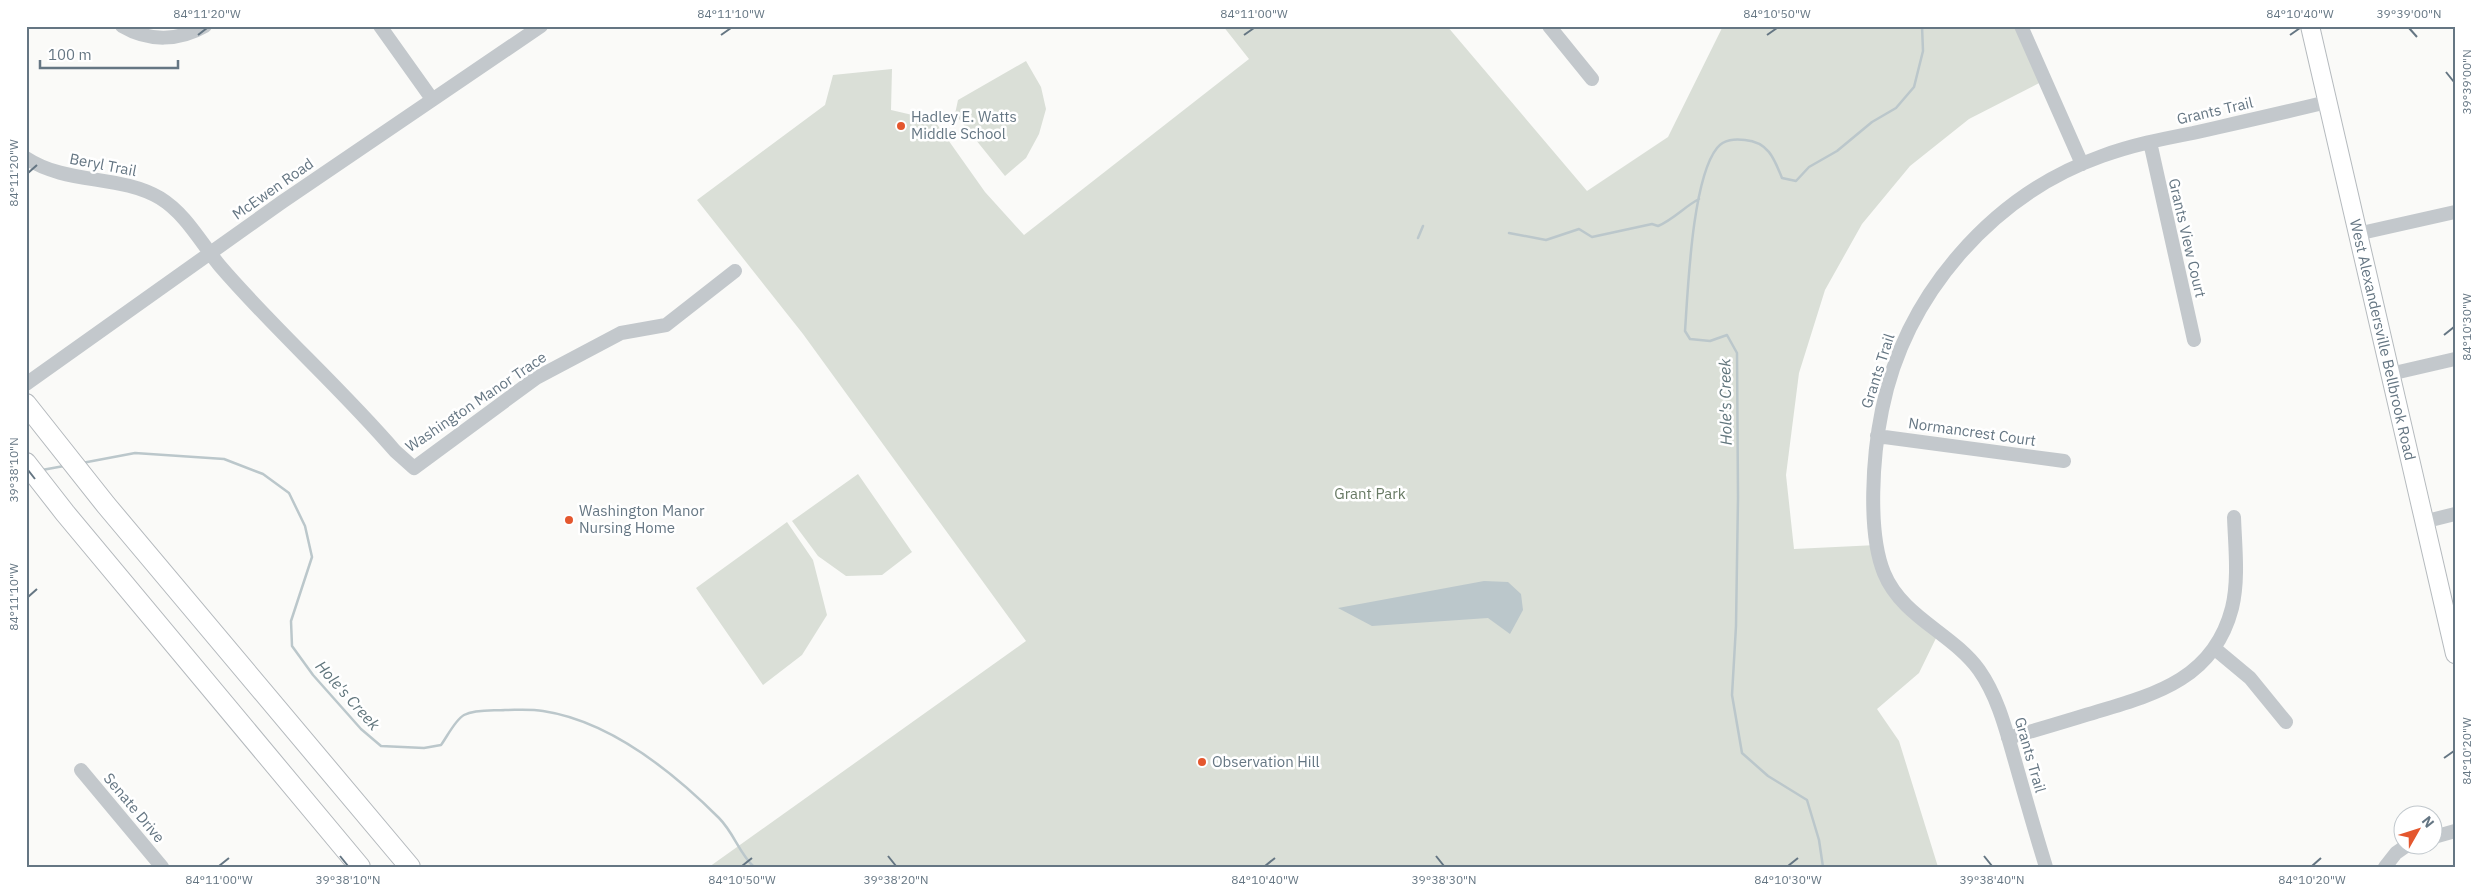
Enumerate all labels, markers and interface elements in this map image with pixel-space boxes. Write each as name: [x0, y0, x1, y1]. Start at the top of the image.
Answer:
text: 84°11'20"W: [173, 6, 241, 21]
text: 84°11'10"W: [697, 6, 765, 21]
text: 84°11'00"W: [1220, 6, 1288, 21]
text: 84°10'50"W: [1743, 6, 1811, 21]
text: 84°10'40"W: [2266, 6, 2334, 21]
text: 39°39'00"N: [2376, 6, 2442, 21]
scale bar: [40, 38, 178, 70]
text: 100 m: [48, 45, 92, 64]
text: 39°39'00"N: [2459, 49, 2474, 115]
street label: Grants Trail: [2175, 93, 2255, 129]
place label: Hadley E. Watts Middle School: [911, 107, 1017, 143]
marker: Hadley E. Watts Middle School: [895, 120, 907, 132]
text: 84°11'20"W: [6, 139, 21, 207]
street label: Beryl Trail: [68, 149, 138, 180]
street label: McEwen Road: [228, 154, 317, 224]
street label: Grants View Court: [2165, 176, 2210, 299]
street label: West Alexandersville Bellbrook Road: [2346, 217, 2420, 462]
text: 84°10'30"W: [2459, 293, 2474, 361]
street label: Grants Trail: [1856, 331, 1899, 411]
street label: Washington Manor Trace: [402, 347, 550, 456]
water label: Hole's Creek: [1714, 358, 1736, 446]
street label: Normancrest Court: [1907, 413, 2037, 450]
text: 39°38'10"N: [6, 437, 21, 503]
park label: Grant Park: [1334, 484, 1406, 503]
place label: Washington Manor Nursing Home: [579, 501, 705, 537]
marker: Washington Manor Nursing Home: [563, 514, 575, 526]
text: 84°11'10"W: [6, 563, 21, 631]
water label: Hole's Creek: [311, 656, 385, 734]
street label: Grants Trail: [2011, 715, 2050, 795]
text: 84°10'20"W: [2459, 717, 2474, 785]
place label: Observation Hill: [1212, 752, 1320, 771]
marker: Observation Hill: [1196, 756, 1208, 768]
street label: Senate Drive: [100, 769, 169, 846]
north arrow: [2394, 806, 2444, 856]
text: N: [2418, 812, 2438, 831]
text: 84°11'00"W: [185, 872, 253, 887]
text: 39°38'10"N: [315, 872, 381, 887]
text: 84°10'50"W: [708, 872, 776, 887]
text: 39°38'20"N: [863, 872, 929, 887]
text: 84°10'40"W: [1231, 872, 1299, 887]
text: 39°38'30"N: [1411, 872, 1477, 887]
text: 84°10'30"W: [1754, 872, 1822, 887]
text: 39°38'40"N: [1959, 872, 2025, 887]
text: 84°10'20"W: [2278, 872, 2346, 887]

